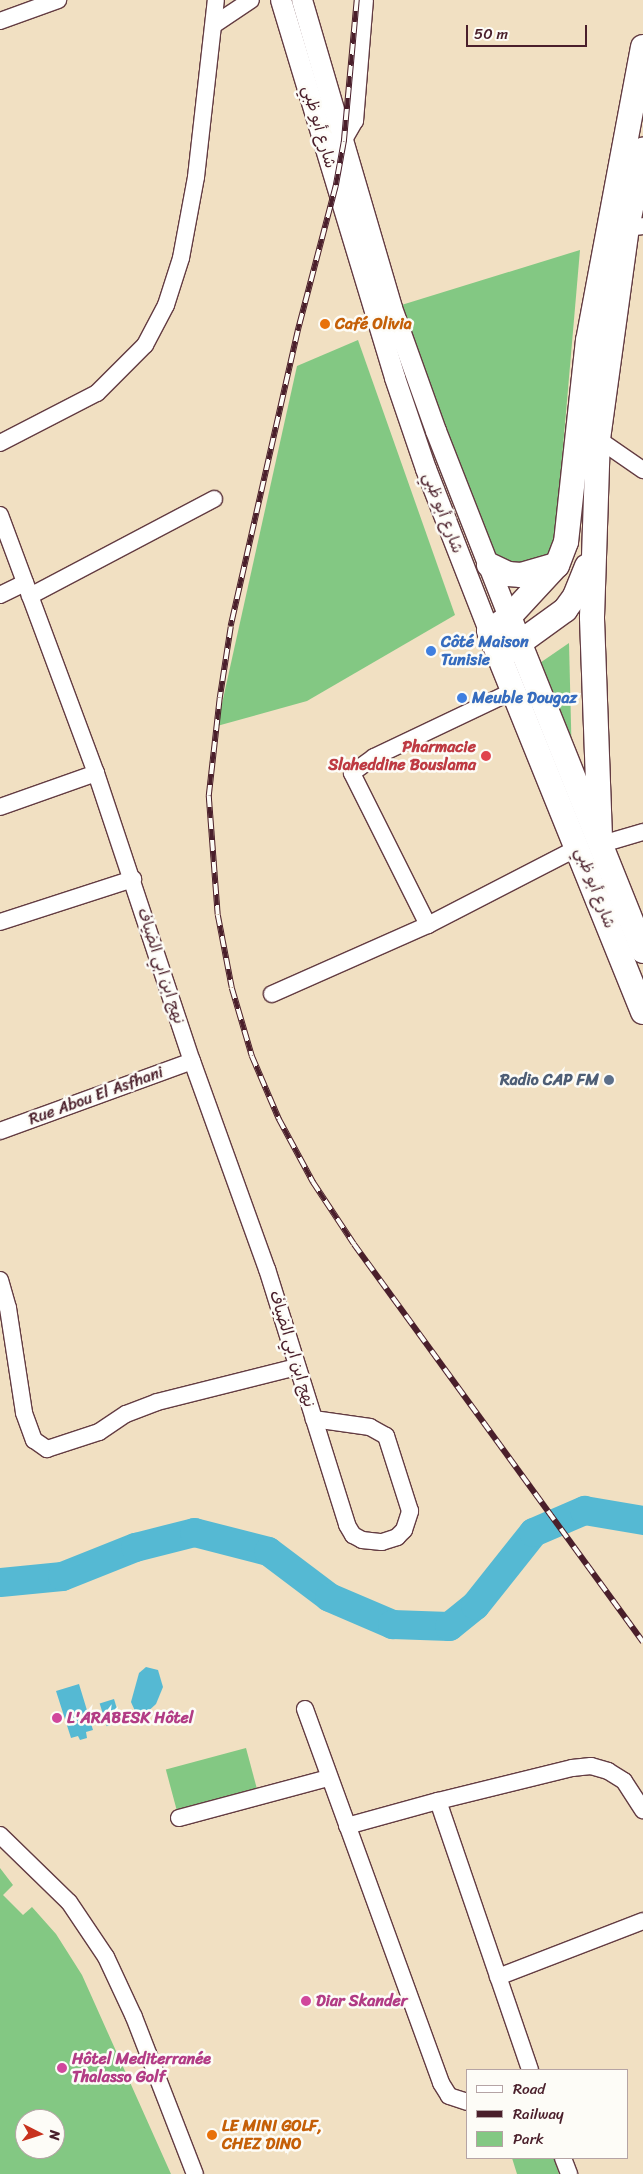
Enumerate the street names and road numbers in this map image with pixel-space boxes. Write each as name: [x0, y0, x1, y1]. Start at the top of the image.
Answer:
street label: شارع أبو ظبي: [298, 84, 340, 170]
street label: شارع أبو ظبي: [419, 470, 467, 556]
street label: شارع أبو ظبي: [571, 845, 619, 931]
street label: نهج ابن ابي الضياف: [133, 905, 189, 1027]
street label: Rue Abou El Asfhani: [26, 1063, 166, 1129]
street label: نهج ابن ابي الضياف: [265, 1288, 319, 1410]

